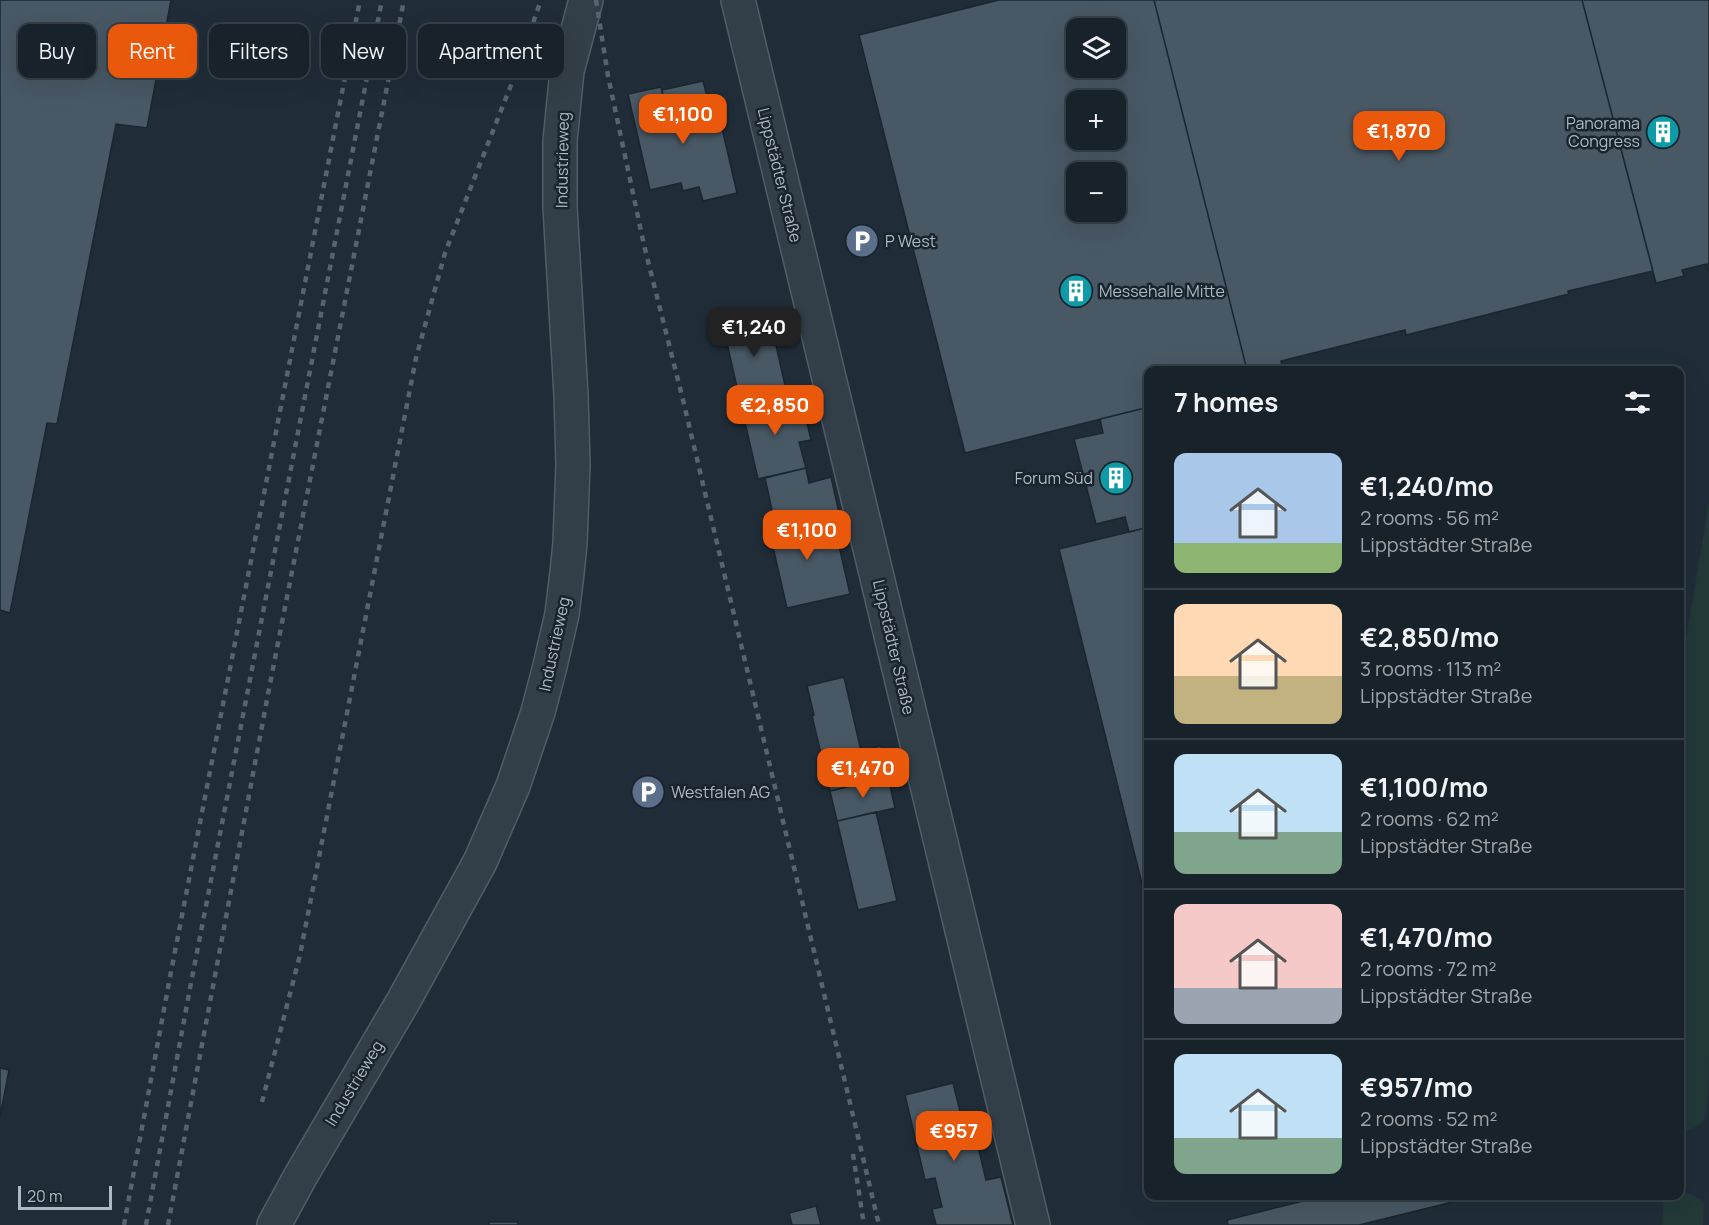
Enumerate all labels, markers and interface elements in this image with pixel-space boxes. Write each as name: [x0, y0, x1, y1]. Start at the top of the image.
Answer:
map controls: [1066, 18, 1126, 222]
button: layers: [1066, 18, 1126, 78]
chip: Buy: [18, 24, 96, 78]
chip: Rent: [108, 24, 197, 78]
chip: Filters: [209, 24, 309, 78]
chip: New: [321, 24, 406, 78]
chip: Apartment: [418, 24, 564, 78]
button: +: [1066, 90, 1126, 150]
pin: €1,100: [634, 94, 732, 145]
text: €1,100: [653, 100, 713, 127]
street label: Lippstädter Straße: [753, 105, 807, 245]
pin: €1,870: [1350, 111, 1448, 162]
street label: Industrieweg: [550, 112, 574, 208]
place label: Panorama Congress: [1566, 112, 1640, 152]
building icon: Panorama Congress: [1645, 114, 1681, 150]
text: €1,870: [1367, 117, 1431, 144]
button: −: [1066, 162, 1126, 222]
parking icon: P West: [844, 223, 880, 259]
place label: P West: [885, 230, 936, 252]
building icon: Messehalle Mitte: [1058, 273, 1094, 309]
place label: Messehalle Mitte: [1099, 280, 1225, 302]
pin: €1,240: [705, 307, 803, 358]
text: €1,240: [722, 313, 786, 340]
text: 7 homes: [1174, 384, 1278, 420]
pin: €2,850: [726, 385, 824, 436]
icon: filters: [1621, 386, 1654, 419]
text: €2,850: [741, 391, 809, 418]
building icon: Forum Süd: [1098, 460, 1134, 496]
place label: Forum Süd: [1015, 467, 1093, 489]
text: €1,240/mo: [1360, 468, 1494, 504]
icon: home: [1222, 477, 1294, 549]
text: 2 rooms · 56 m²: [1360, 504, 1499, 531]
pin: €1,100: [758, 510, 856, 561]
text: €1,100: [777, 516, 837, 543]
text: Lippstädter Straße: [1360, 531, 1532, 558]
street label: Lippstädter Straße: [868, 577, 920, 717]
street label: Industrieweg: [533, 595, 575, 693]
text: €2,850/mo: [1360, 619, 1499, 655]
icon: home: [1222, 628, 1294, 700]
text: 3 rooms · 113 m²: [1360, 655, 1501, 682]
text: Lippstädter Straße: [1360, 682, 1532, 709]
pin: €1,470: [814, 748, 912, 799]
text: €1,470: [831, 754, 895, 781]
text: €1,100/mo: [1360, 769, 1488, 805]
parking icon: Westfalen AG: [630, 774, 666, 810]
icon: home: [1222, 778, 1294, 850]
place label: Westfalen AG: [671, 781, 770, 803]
text: 2 rooms · 62 m²: [1360, 805, 1499, 832]
text: Lippstädter Straße: [1360, 832, 1532, 859]
text: €1,470/mo: [1360, 919, 1493, 955]
icon: home: [1222, 928, 1294, 1000]
text: 2 rooms · 72 m²: [1360, 955, 1496, 982]
text: Lippstädter Straße: [1360, 982, 1532, 1009]
street label: Industrieweg: [320, 1036, 388, 1130]
text: €957/mo: [1360, 1069, 1473, 1105]
icon: home: [1222, 1078, 1294, 1150]
text: 2 rooms · 52 m²: [1360, 1105, 1497, 1132]
pin: €957: [918, 1111, 990, 1162]
text: €957: [930, 1117, 978, 1144]
text: Lippstädter Straße: [1360, 1132, 1532, 1159]
scale bar: [18, 1183, 112, 1210]
text: 20 m: [27, 1185, 63, 1207]

